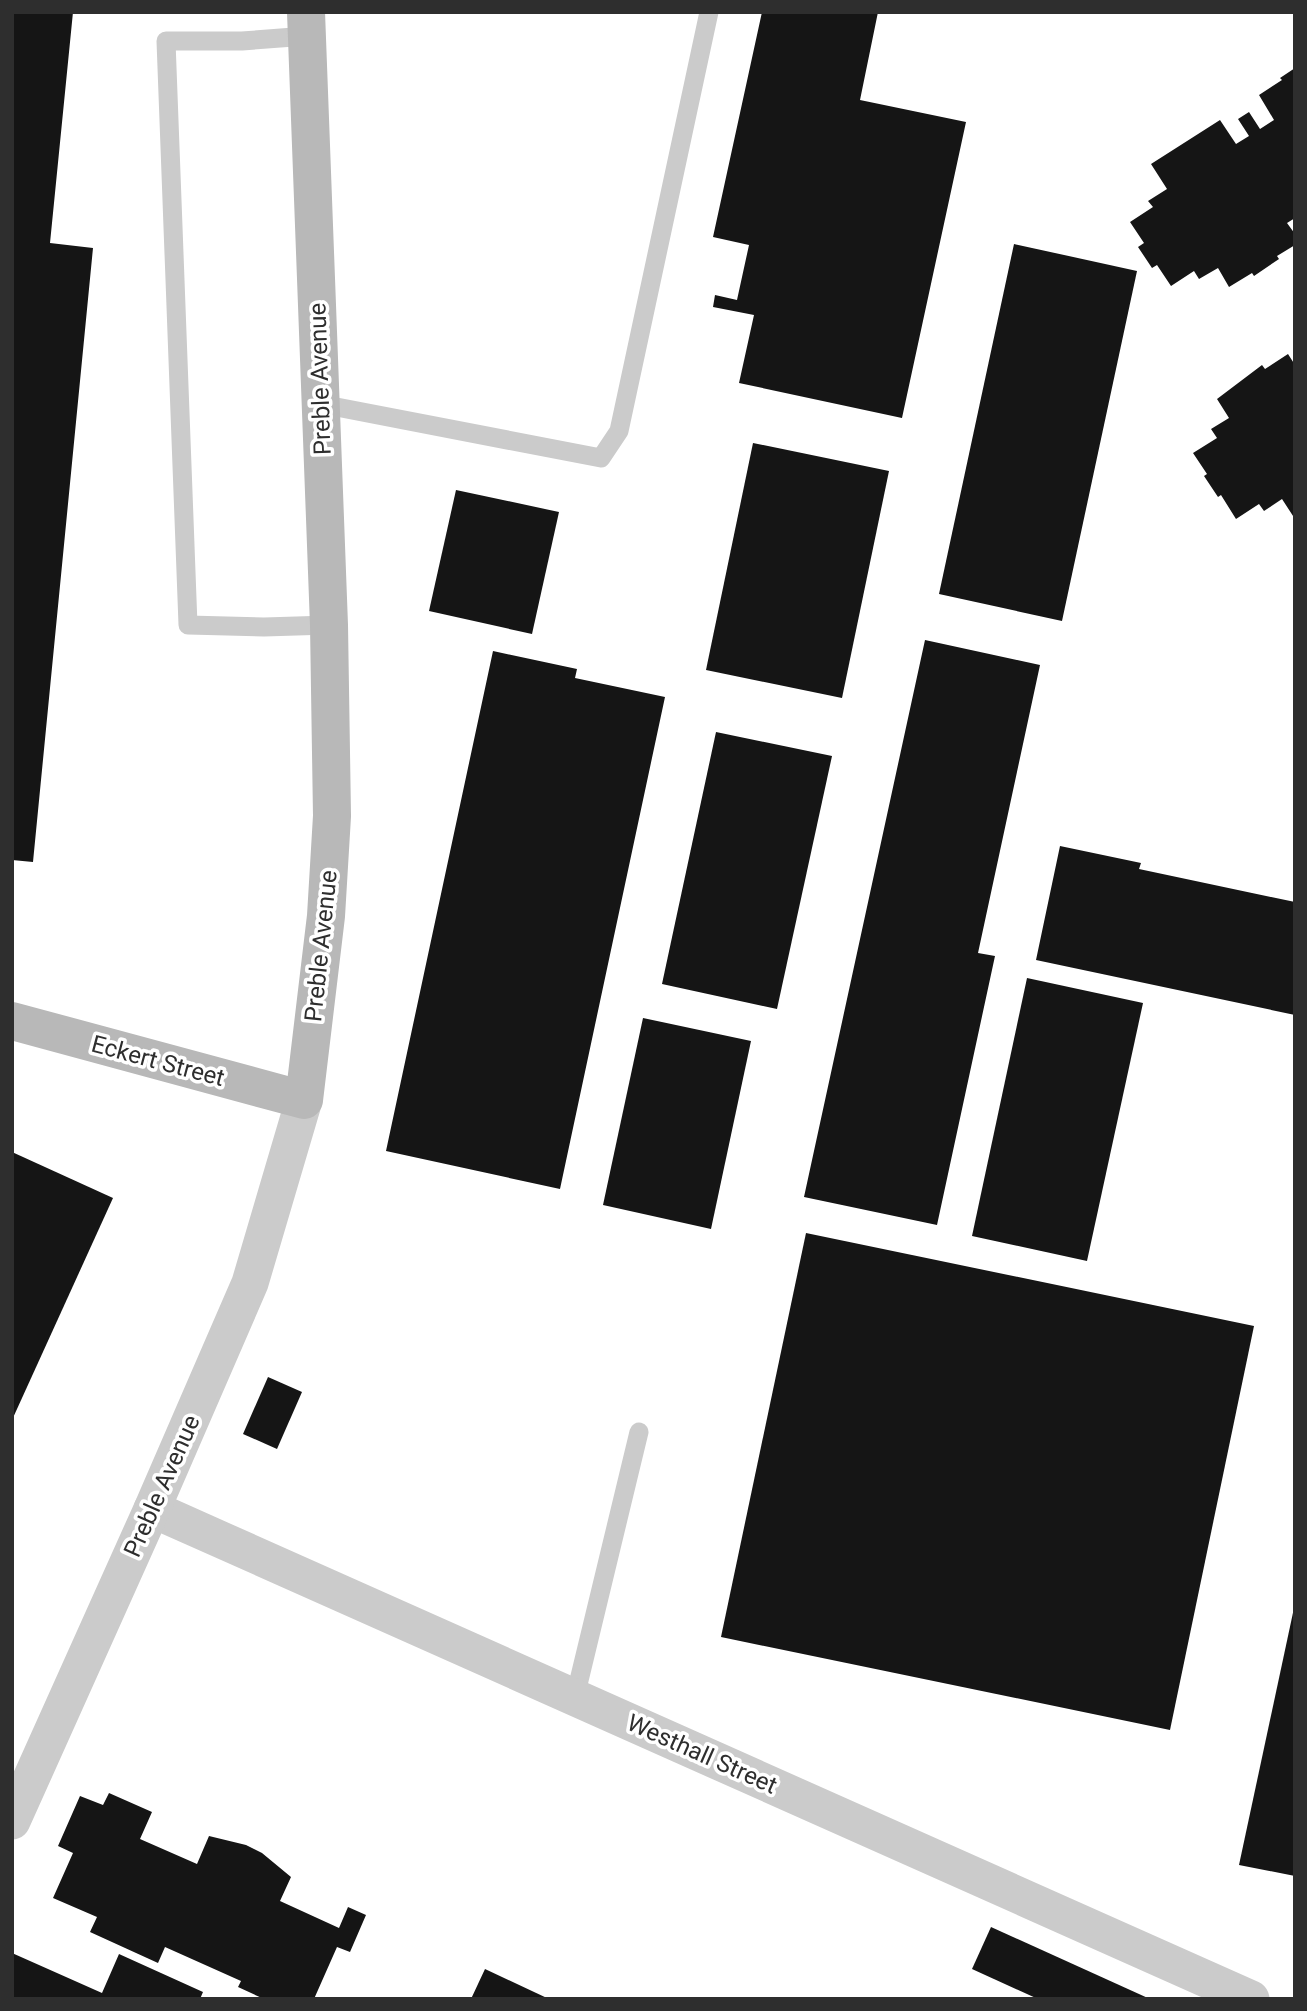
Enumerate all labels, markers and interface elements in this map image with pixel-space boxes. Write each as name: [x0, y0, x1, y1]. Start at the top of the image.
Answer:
street label: Preble Avenue: [303, 302, 337, 456]
street label: Preble Avenue: [299, 869, 343, 1023]
street label: Eckert Street: [88, 1030, 228, 1092]
street label: Preble Avenue: [118, 1411, 206, 1561]
street label: Westhall Street: [623, 1708, 781, 1800]

